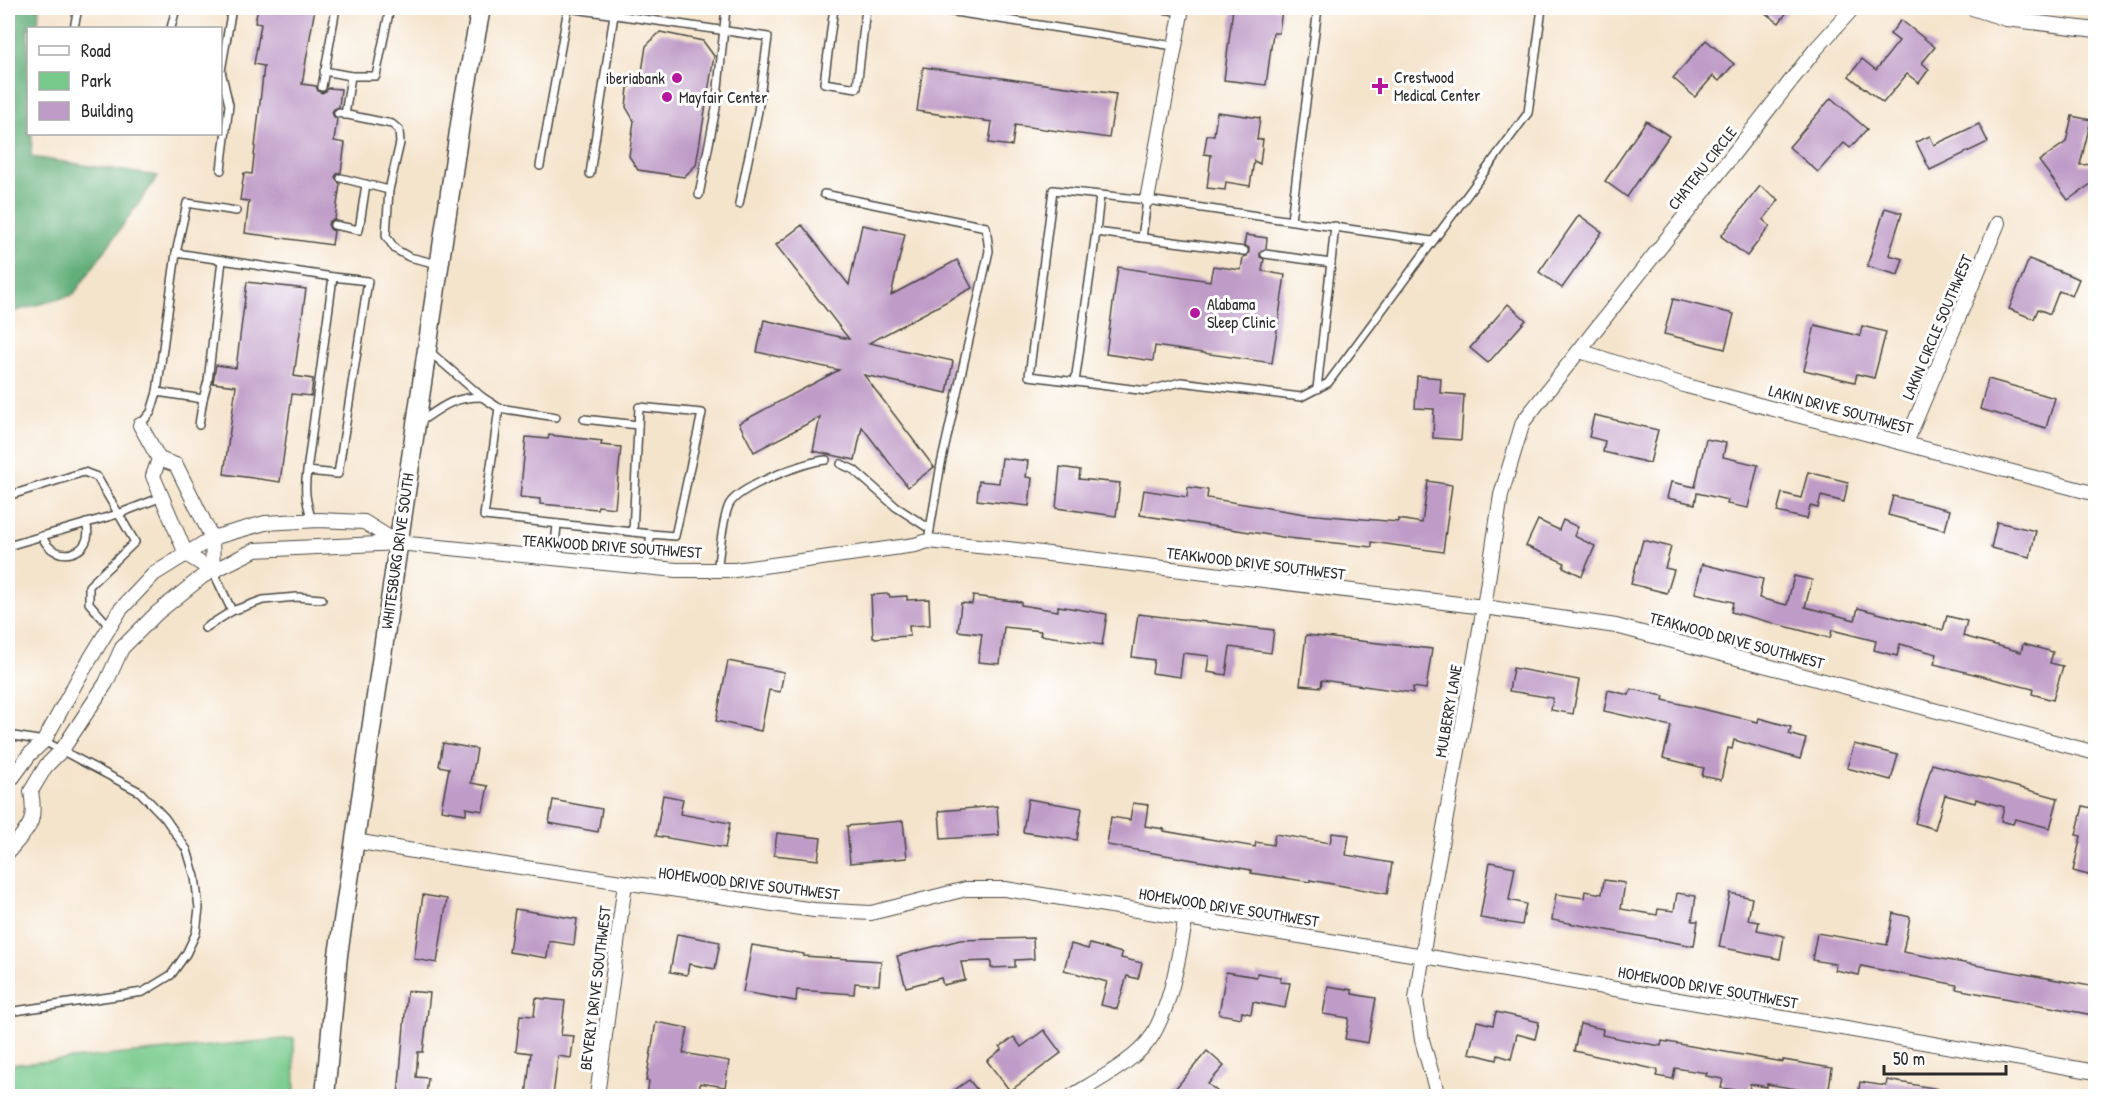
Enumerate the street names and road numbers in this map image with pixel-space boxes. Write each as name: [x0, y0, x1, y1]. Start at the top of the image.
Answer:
street label: CHATEAU CIRCLE: [1662, 122, 1742, 214]
street label: LAKIN CIRCLE SOUTHWEST: [1897, 251, 1978, 403]
street label: LAKIN DRIVE SOUTHWEST: [1767, 379, 1916, 439]
street label: WHITESBURG DRIVE SOUTH: [375, 472, 419, 630]
street label: TEAKWOOD DRIVE SOUTHWEST: [522, 529, 703, 563]
street label: TEAKWOOD DRIVE SOUTHWEST: [1165, 541, 1347, 585]
street label: TEAKWOOD DRIVE SOUTHWEST: [1647, 606, 1827, 674]
street label: MULBERRY LANE: [1429, 663, 1467, 759]
street label: HOMEWOOD DRIVE SOUTHWEST: [657, 861, 841, 905]
street label: HOMEWOOD DRIVE SOUTHWEST: [1137, 882, 1321, 932]
street label: BEVERLY DRIVE SOUTHWEST: [574, 904, 616, 1071]
street label: HOMEWOOD DRIVE SOUTHWEST: [1616, 960, 1800, 1014]

